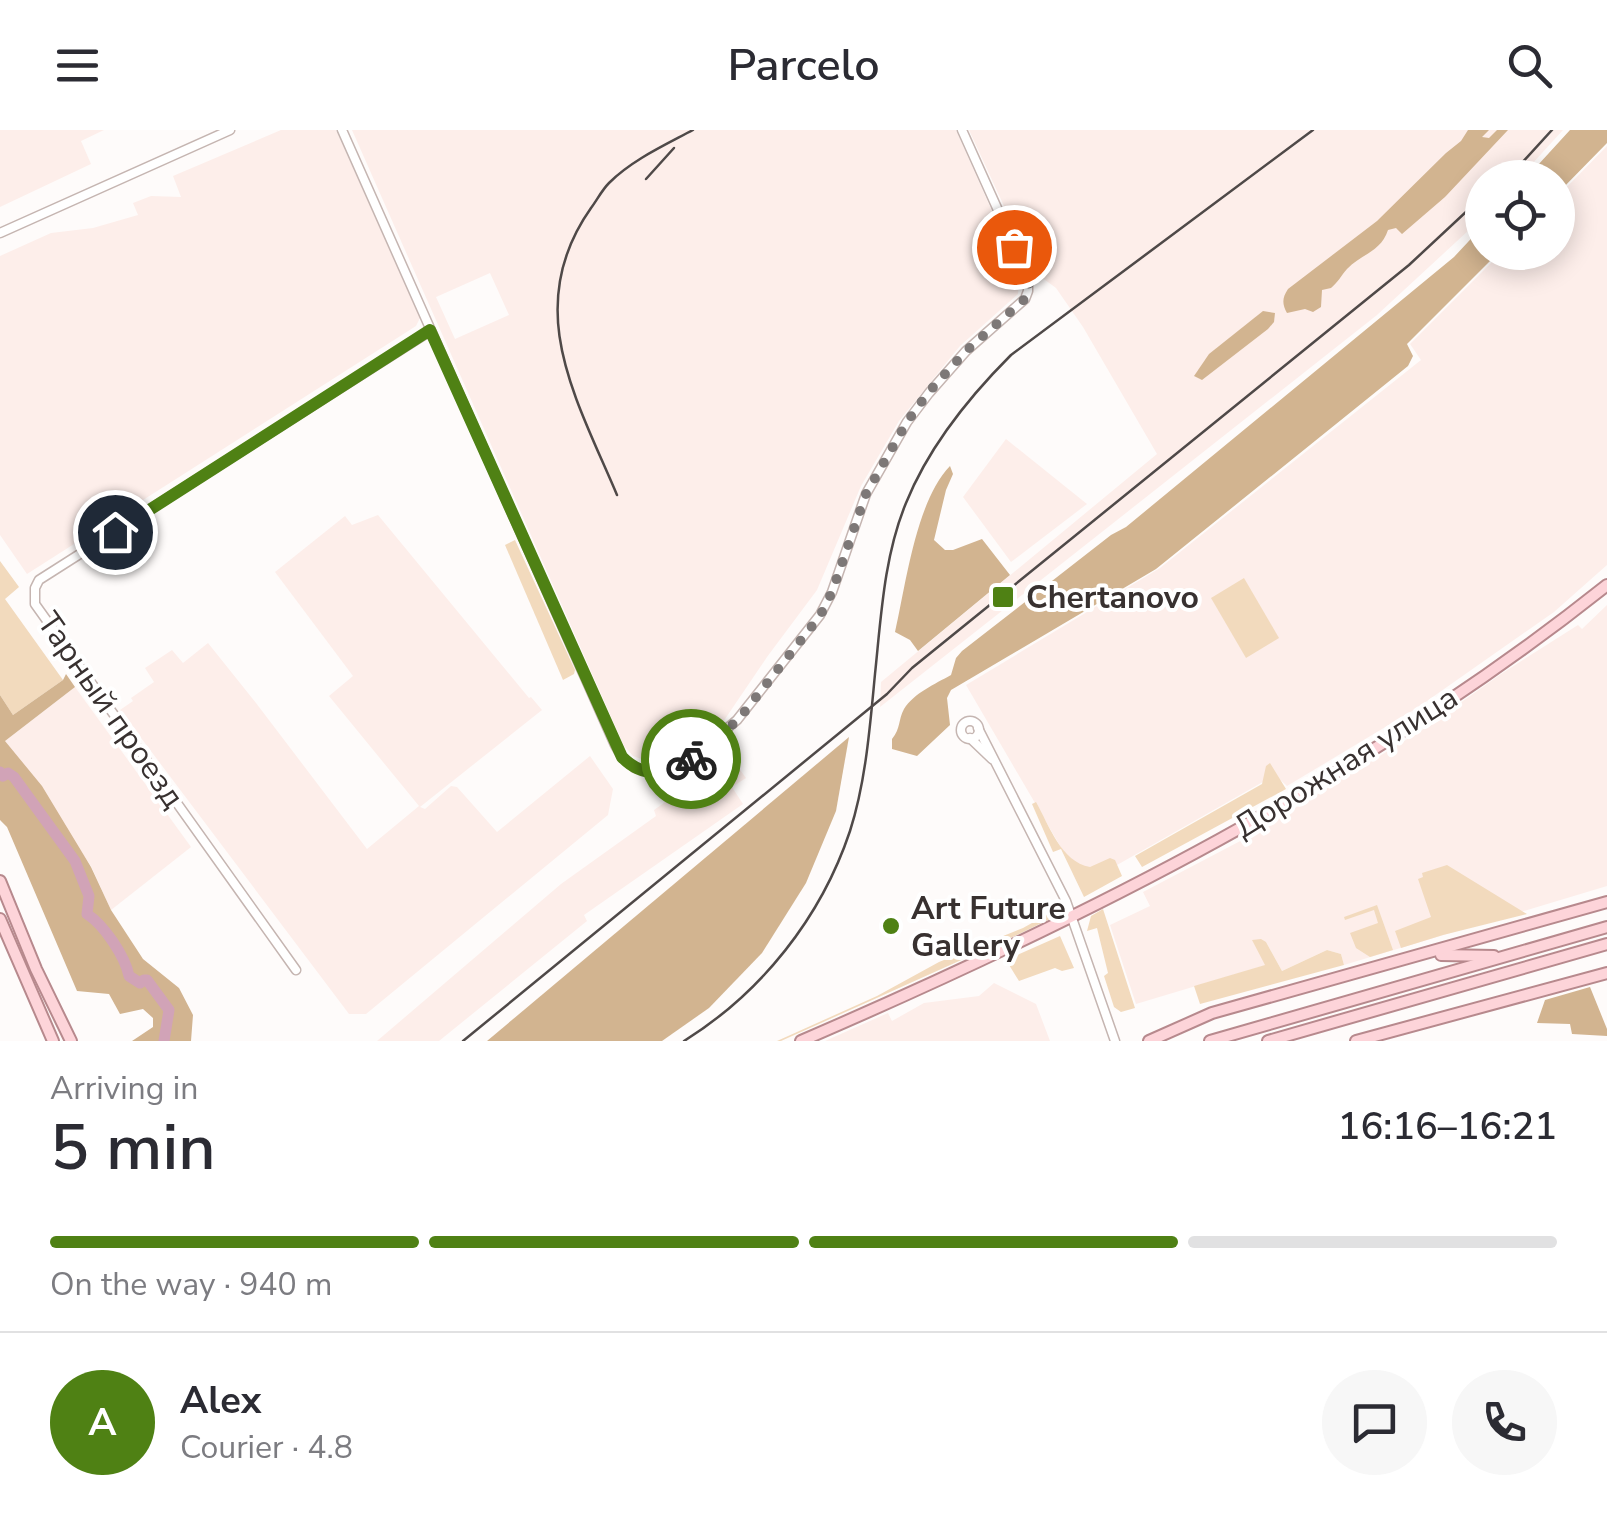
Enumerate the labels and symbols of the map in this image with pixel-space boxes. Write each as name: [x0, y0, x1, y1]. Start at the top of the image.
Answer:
pin: [972, 205, 1057, 290]
pin: [73, 490, 158, 575]
place label: Chertanovo: [1026, 576, 1199, 619]
marker: Chertanovo: [990, 584, 1016, 610]
street label: Тарный проезд: [27, 603, 195, 817]
street label: Дорожная улица: [1226, 676, 1466, 848]
courier: [641, 709, 741, 809]
place label: Art Future Gallery: [911, 887, 1066, 967]
marker: Art Future Gallery: [880, 915, 902, 937]

